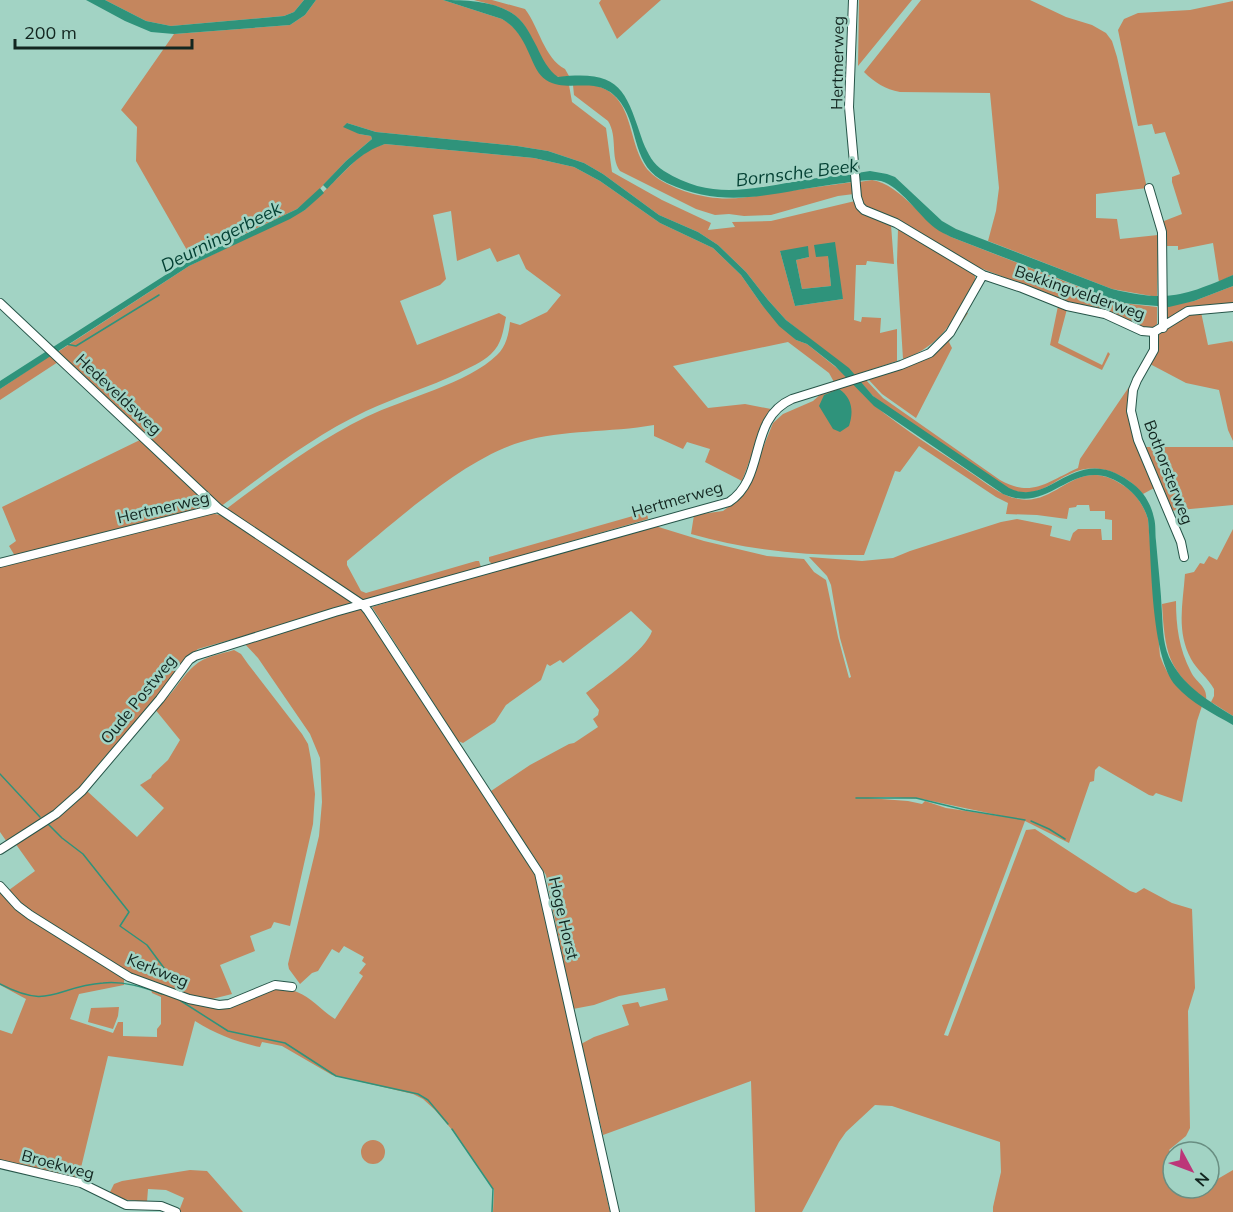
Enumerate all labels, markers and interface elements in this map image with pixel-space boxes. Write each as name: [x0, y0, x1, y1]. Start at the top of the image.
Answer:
scale bar: [15, 12, 192, 50]
street label: Hertmerweg: [826, 16, 848, 110]
text: 200 m: [24, 21, 77, 44]
water label: Bornsche Beek: [734, 153, 860, 191]
water label: Deurningerbeek: [157, 196, 286, 277]
street label: Bekkingvelderweg: [1012, 260, 1148, 324]
street label: Hedeveldsweg: [72, 349, 166, 439]
street label: Bothorsterweg: [1140, 417, 1198, 527]
street label: Hertmerweg: [629, 476, 725, 522]
street label: Hertmerweg: [115, 487, 211, 527]
street label: Oude Postweg: [96, 650, 180, 748]
street label: Hoge Horst: [545, 875, 583, 962]
street label: Kerkweg: [124, 949, 192, 991]
north arrow: [1161, 1140, 1221, 1200]
street label: Broekweg: [19, 1145, 97, 1183]
text: N: [1191, 1169, 1214, 1191]

